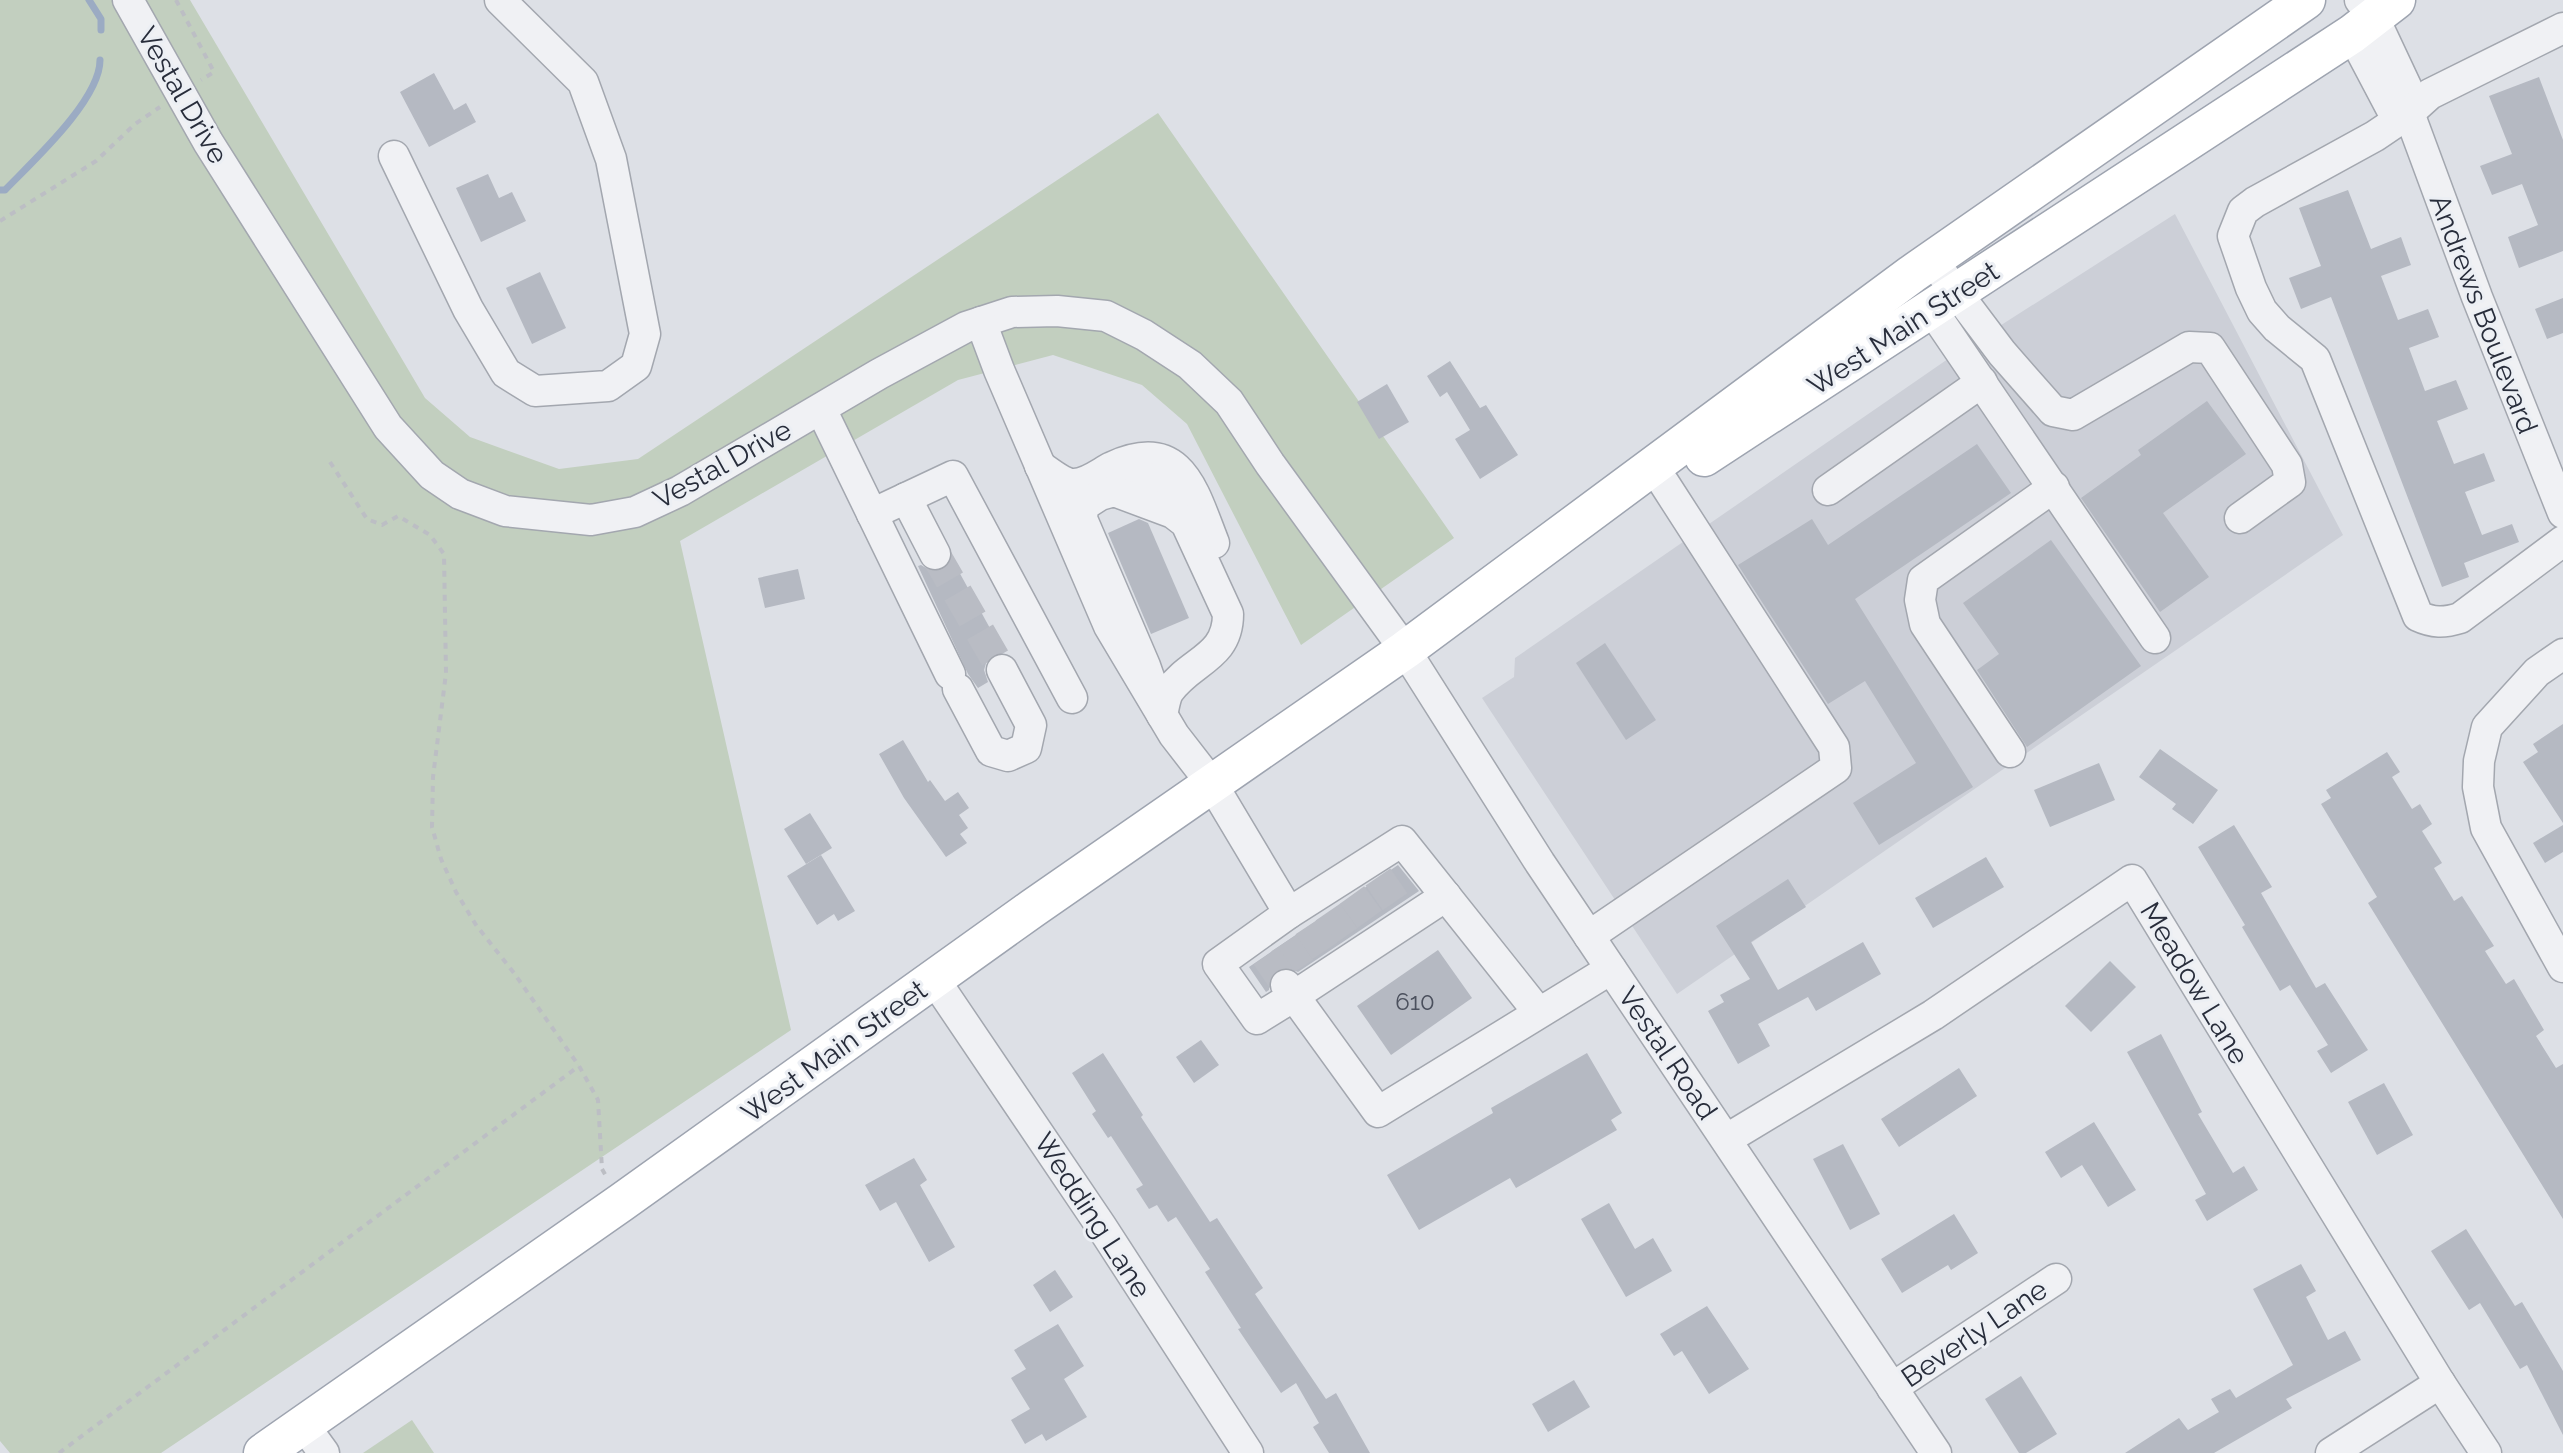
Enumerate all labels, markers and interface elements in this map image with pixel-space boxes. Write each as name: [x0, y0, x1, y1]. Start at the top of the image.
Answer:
street label: Vestal Drive: [130, 21, 235, 170]
street label: Andrews Boulevard: [2423, 190, 2544, 438]
street label: West Main Street: [1802, 254, 2005, 402]
street label: Vestal Drive: [648, 413, 797, 516]
street label: Meadow Lane: [2133, 896, 2256, 1070]
street label: West Main Street: [735, 973, 934, 1130]
street label: Vestal Road: [1611, 981, 1724, 1126]
house number: 610: [1395, 987, 1435, 1016]
street label: Wedding Lane: [1027, 1127, 1158, 1304]
street label: Beverly Lane: [1895, 1273, 2053, 1394]

